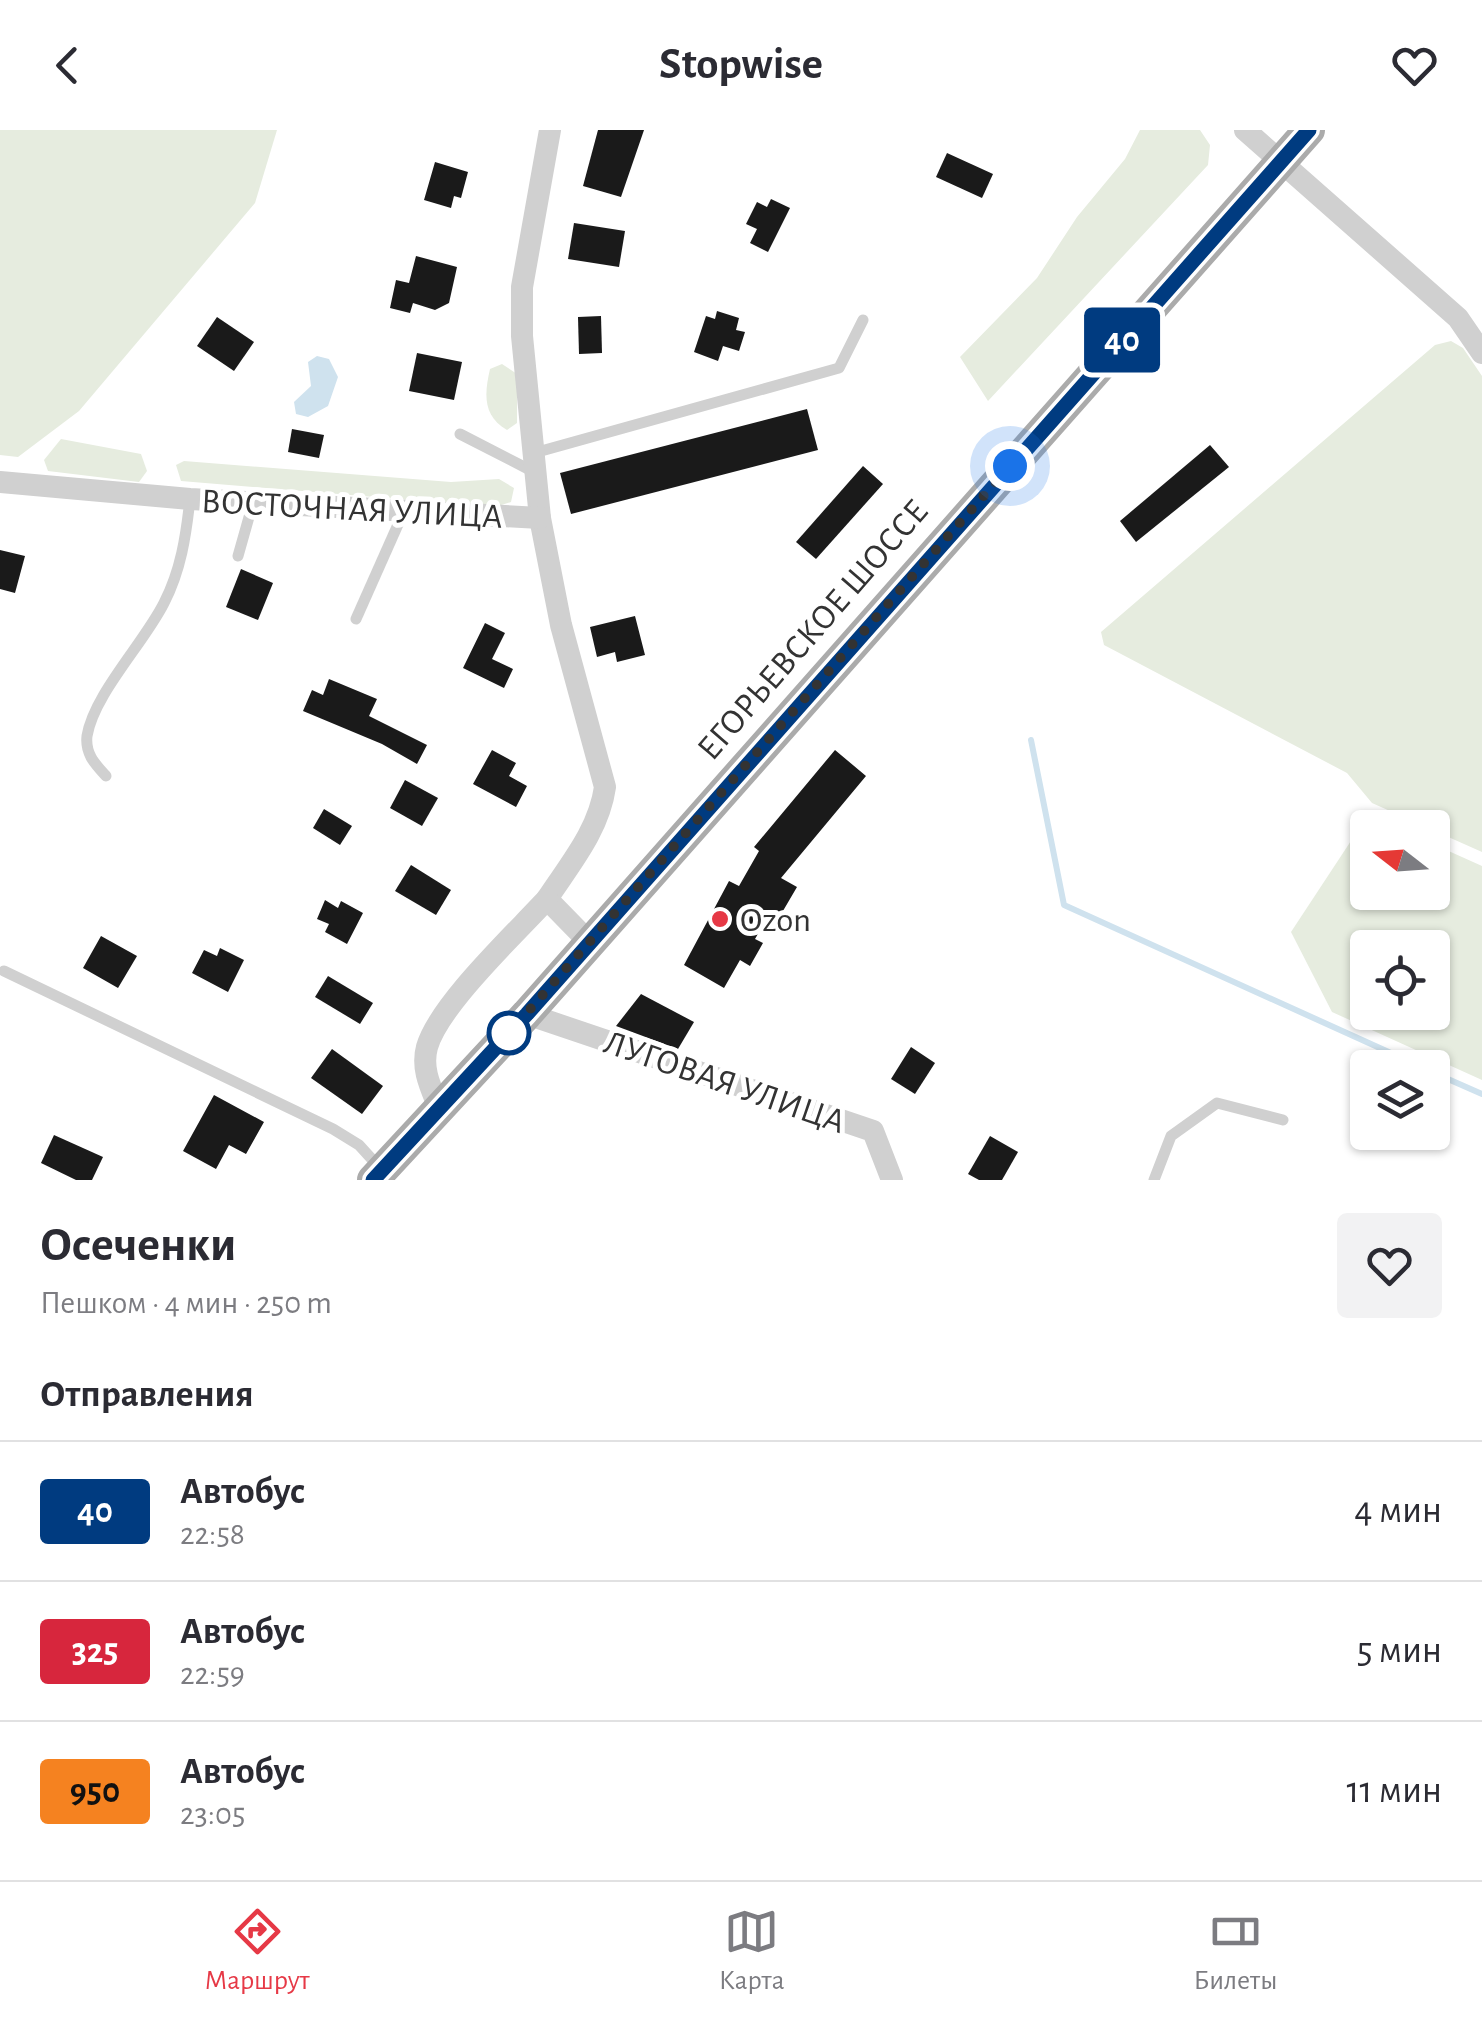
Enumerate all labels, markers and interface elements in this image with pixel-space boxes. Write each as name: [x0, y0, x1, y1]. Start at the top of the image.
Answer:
icon: back: [40, 38, 95, 93]
icon: heart: [1387, 38, 1442, 93]
text: Stopwise: [659, 42, 823, 87]
line badge: 40: [1077, 308, 1167, 372]
text: 40: [1104, 323, 1140, 358]
your location: [985, 441, 1035, 491]
street label: ВОСТОЧНАЯ УЛИЦА: [200, 484, 504, 535]
street label: ЕГОРЬЕВСКОЕ ШОССЕ: [691, 493, 935, 767]
north arrow: [1350, 810, 1450, 910]
map controls: [1350, 810, 1450, 1150]
place label: Ozon: [740, 903, 811, 938]
marker: Ozon: [709, 908, 731, 930]
button: locate: [1350, 930, 1450, 1030]
unlabelled marker: [488, 1012, 530, 1054]
street label: ЛУГОВАЯ УЛИЦА: [599, 1025, 850, 1140]
button: layers: [1350, 1050, 1450, 1150]
button: heart: [1337, 1213, 1442, 1318]
text: Осеченки: [40, 1222, 236, 1270]
text: Пешком · 4 мин · 250 m: [40, 1287, 332, 1319]
text: Отправления: [40, 1376, 254, 1414]
text: Автобус: [180, 1473, 305, 1511]
text: 4 мин: [1354, 1492, 1442, 1530]
text: 40: [77, 1494, 113, 1529]
text: 22:58: [180, 1518, 245, 1550]
text: Автобус: [180, 1613, 305, 1651]
text: 5 мин: [1357, 1632, 1442, 1670]
text: 325: [72, 1634, 118, 1669]
text: 22:59: [180, 1658, 245, 1690]
text: Автобус: [180, 1753, 305, 1791]
text: 11 мин: [1346, 1772, 1442, 1810]
text: 950: [70, 1774, 120, 1809]
text: 23:05: [180, 1798, 245, 1830]
tab: Маршрут: [205, 1904, 310, 1998]
tab: Карта: [719, 1904, 784, 1998]
tab: Билеты: [1194, 1904, 1277, 1998]

